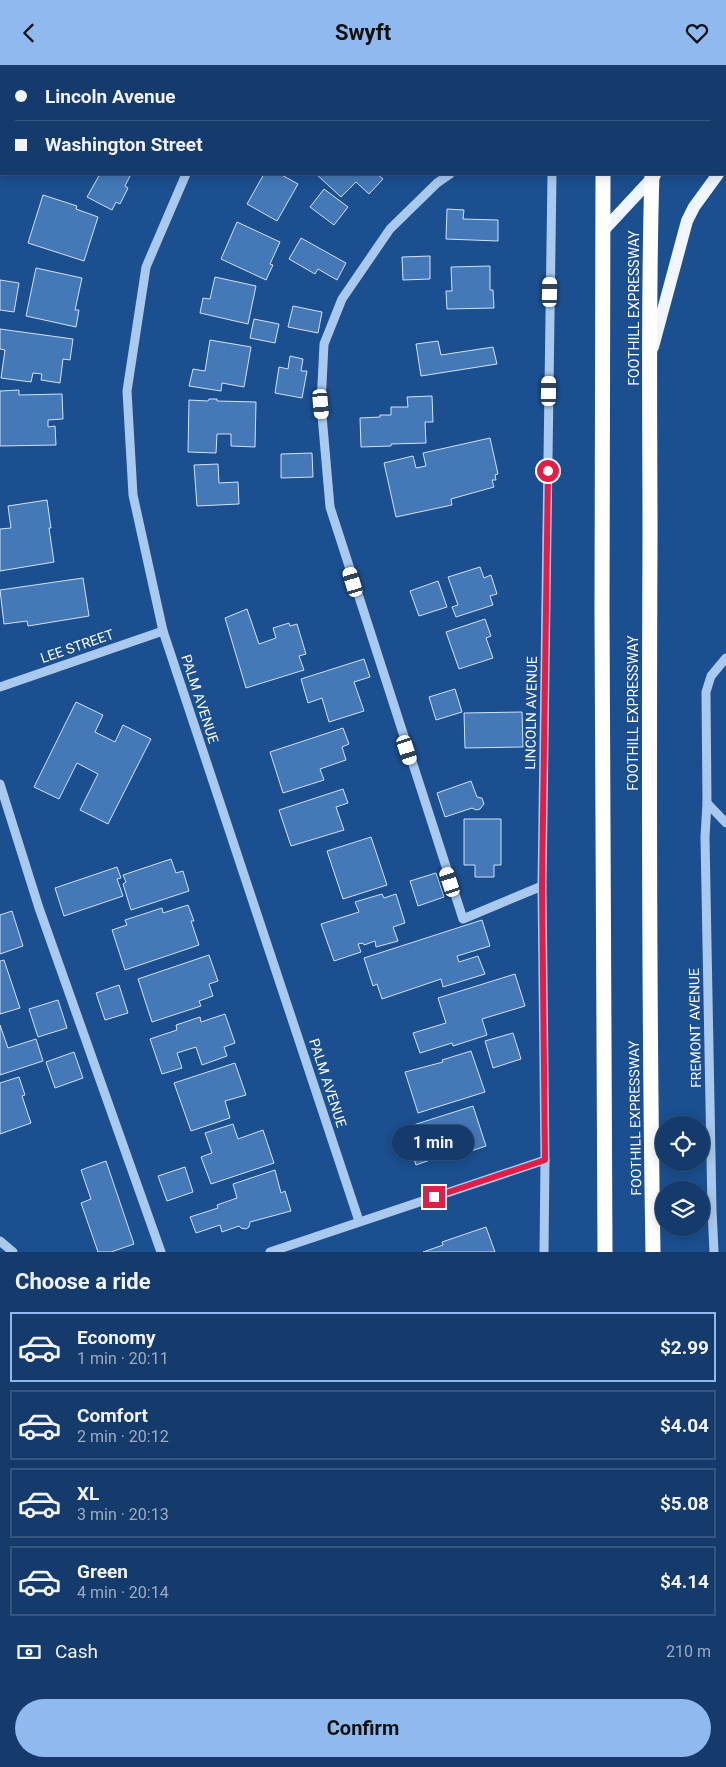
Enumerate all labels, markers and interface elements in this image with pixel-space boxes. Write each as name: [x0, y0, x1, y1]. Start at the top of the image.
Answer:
icon: back: [15, 19, 43, 47]
icon: heart: [683, 19, 711, 47]
text: Swyft: [335, 20, 391, 45]
text: Lincoln Avenue: [45, 85, 176, 108]
text: Washington Street: [45, 133, 203, 156]
street label: FOOTHILL EXPRESSWAY: [626, 230, 642, 386]
car: [542, 277, 557, 307]
car: [541, 376, 556, 406]
car: [312, 388, 329, 420]
route start: [537, 460, 559, 482]
car: [341, 565, 364, 599]
street label: LEE STREET: [38, 626, 116, 666]
street label: FOOTHILL EXPRESSWAY: [625, 635, 641, 791]
street label: PALM AVENUE: [178, 652, 222, 746]
street label: LINCOLN AVENUE: [522, 656, 540, 770]
car: [395, 733, 418, 767]
car: [438, 865, 461, 899]
street label: FREMONT AVENUE: [686, 968, 704, 1088]
street label: PALM AVENUE: [306, 1036, 350, 1130]
street label: FOOTHILL EXPRESSWAY: [626, 1040, 644, 1196]
map controls: [655, 1116, 710, 1236]
button: locate: [655, 1116, 710, 1171]
callout: 1 min: [393, 1125, 475, 1159]
text: 1 min: [413, 1133, 453, 1152]
button: layers: [655, 1181, 710, 1236]
route end: [423, 1186, 445, 1208]
text: Choose a ride: [15, 1269, 151, 1294]
icon: car: [17, 1325, 62, 1370]
text: Economy: [77, 1326, 156, 1349]
text: $2.99: [660, 1336, 709, 1359]
text: 1 min · 20:11: [77, 1349, 169, 1368]
icon: car: [17, 1403, 62, 1448]
text: Comfort: [77, 1404, 148, 1427]
text: $4.04: [660, 1414, 709, 1437]
text: 2 min · 20:12: [77, 1427, 169, 1446]
icon: car: [17, 1481, 62, 1526]
text: XL: [77, 1482, 99, 1505]
text: $5.08: [660, 1492, 709, 1515]
text: 3 min · 20:13: [77, 1505, 169, 1524]
icon: car: [17, 1559, 62, 1604]
text: Green: [77, 1560, 128, 1583]
text: $4.14: [660, 1570, 709, 1593]
text: 4 min · 20:14: [77, 1583, 169, 1602]
icon: cash: [15, 1638, 43, 1666]
text: Cash: [55, 1640, 98, 1663]
text: 210 m: [666, 1642, 711, 1661]
button: Confirm: [15, 1699, 711, 1757]

